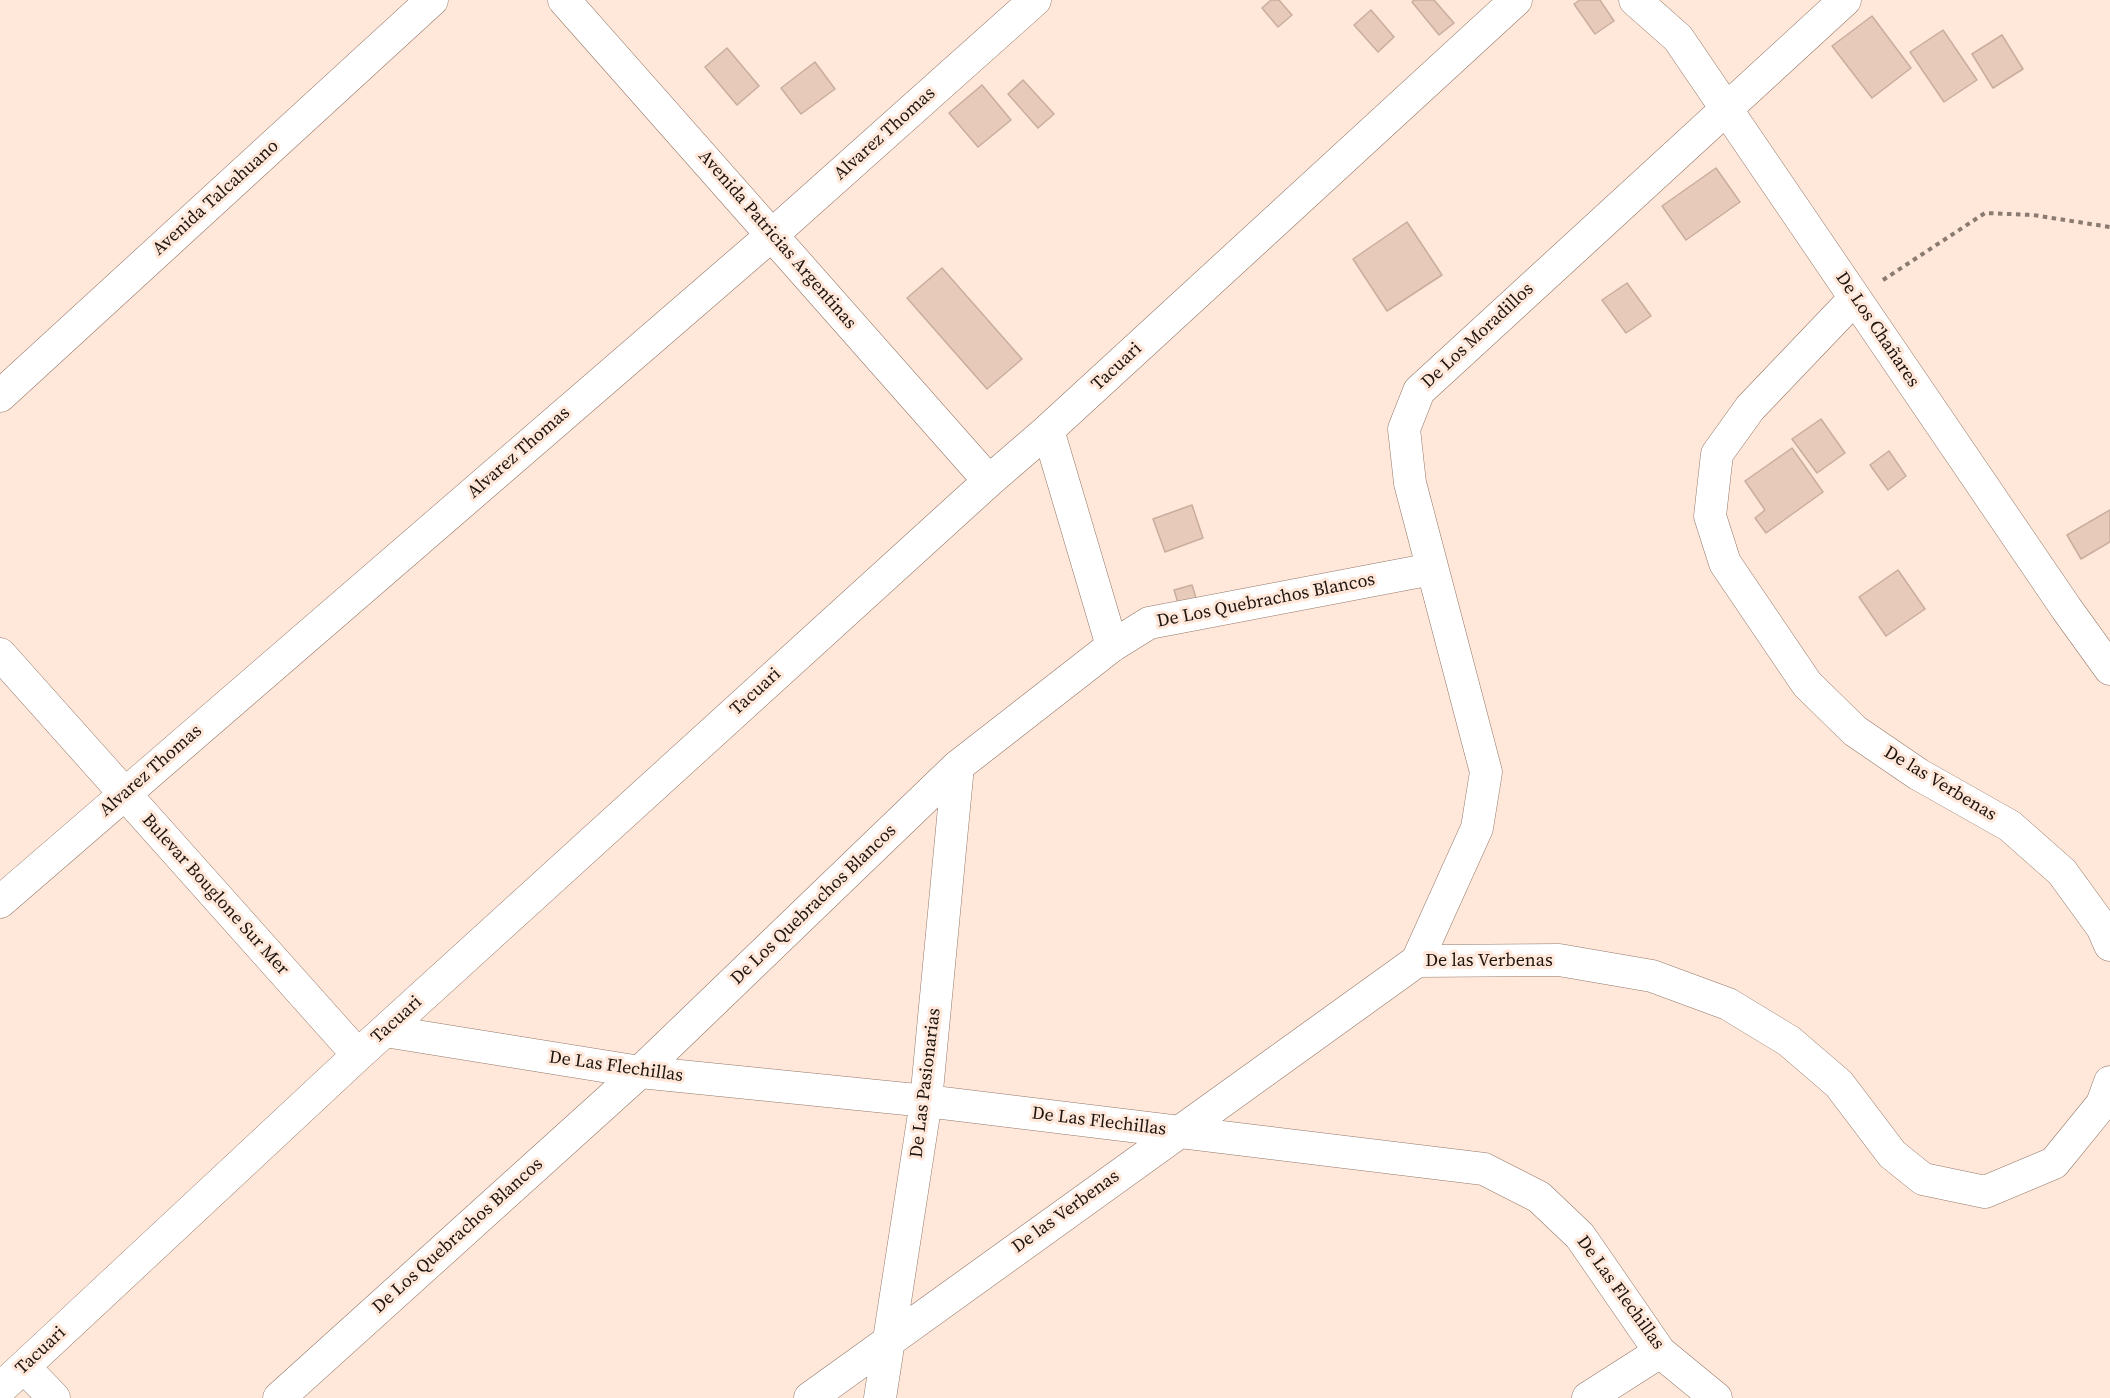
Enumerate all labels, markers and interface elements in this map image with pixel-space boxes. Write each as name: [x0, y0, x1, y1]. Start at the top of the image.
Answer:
street label: Alvarez Thomas: [830, 83, 940, 185]
street label: Avenida Talcahuano: [149, 136, 283, 260]
street label: Avenida Patricias Argentinas: [693, 146, 861, 334]
street label: De Los Chañares: [1830, 268, 1924, 392]
street label: De Los Moradillos: [1418, 279, 1538, 393]
street label: Tacuari: [1087, 338, 1147, 396]
street label: Alvarez Thomas: [463, 403, 575, 503]
street label: De Los Quebrachos Blancos: [1155, 569, 1377, 633]
street label: Tacuari: [726, 664, 786, 720]
street label: Alvarez Thomas: [95, 721, 207, 821]
street label: De las Verbenas: [1880, 742, 2000, 826]
street label: Bulevar Bouglone Sur Mer: [137, 810, 293, 980]
street label: De Los Quebrachos Blancos: [727, 820, 901, 990]
street label: De las Verbenas: [1425, 950, 1553, 972]
street label: Tacuari: [367, 992, 427, 1048]
street label: De Las Pasionarias: [906, 1007, 946, 1159]
street label: De Las Flechillas: [548, 1047, 684, 1087]
street label: De Las Flechillas: [1031, 1103, 1167, 1141]
street label: De Los Quebrachos Blancos: [368, 1154, 548, 1318]
street label: De las Verbenas: [1008, 1166, 1124, 1258]
street label: De Las Flechillas: [1571, 1232, 1669, 1354]
street label: Tacuari: [11, 1322, 71, 1380]

